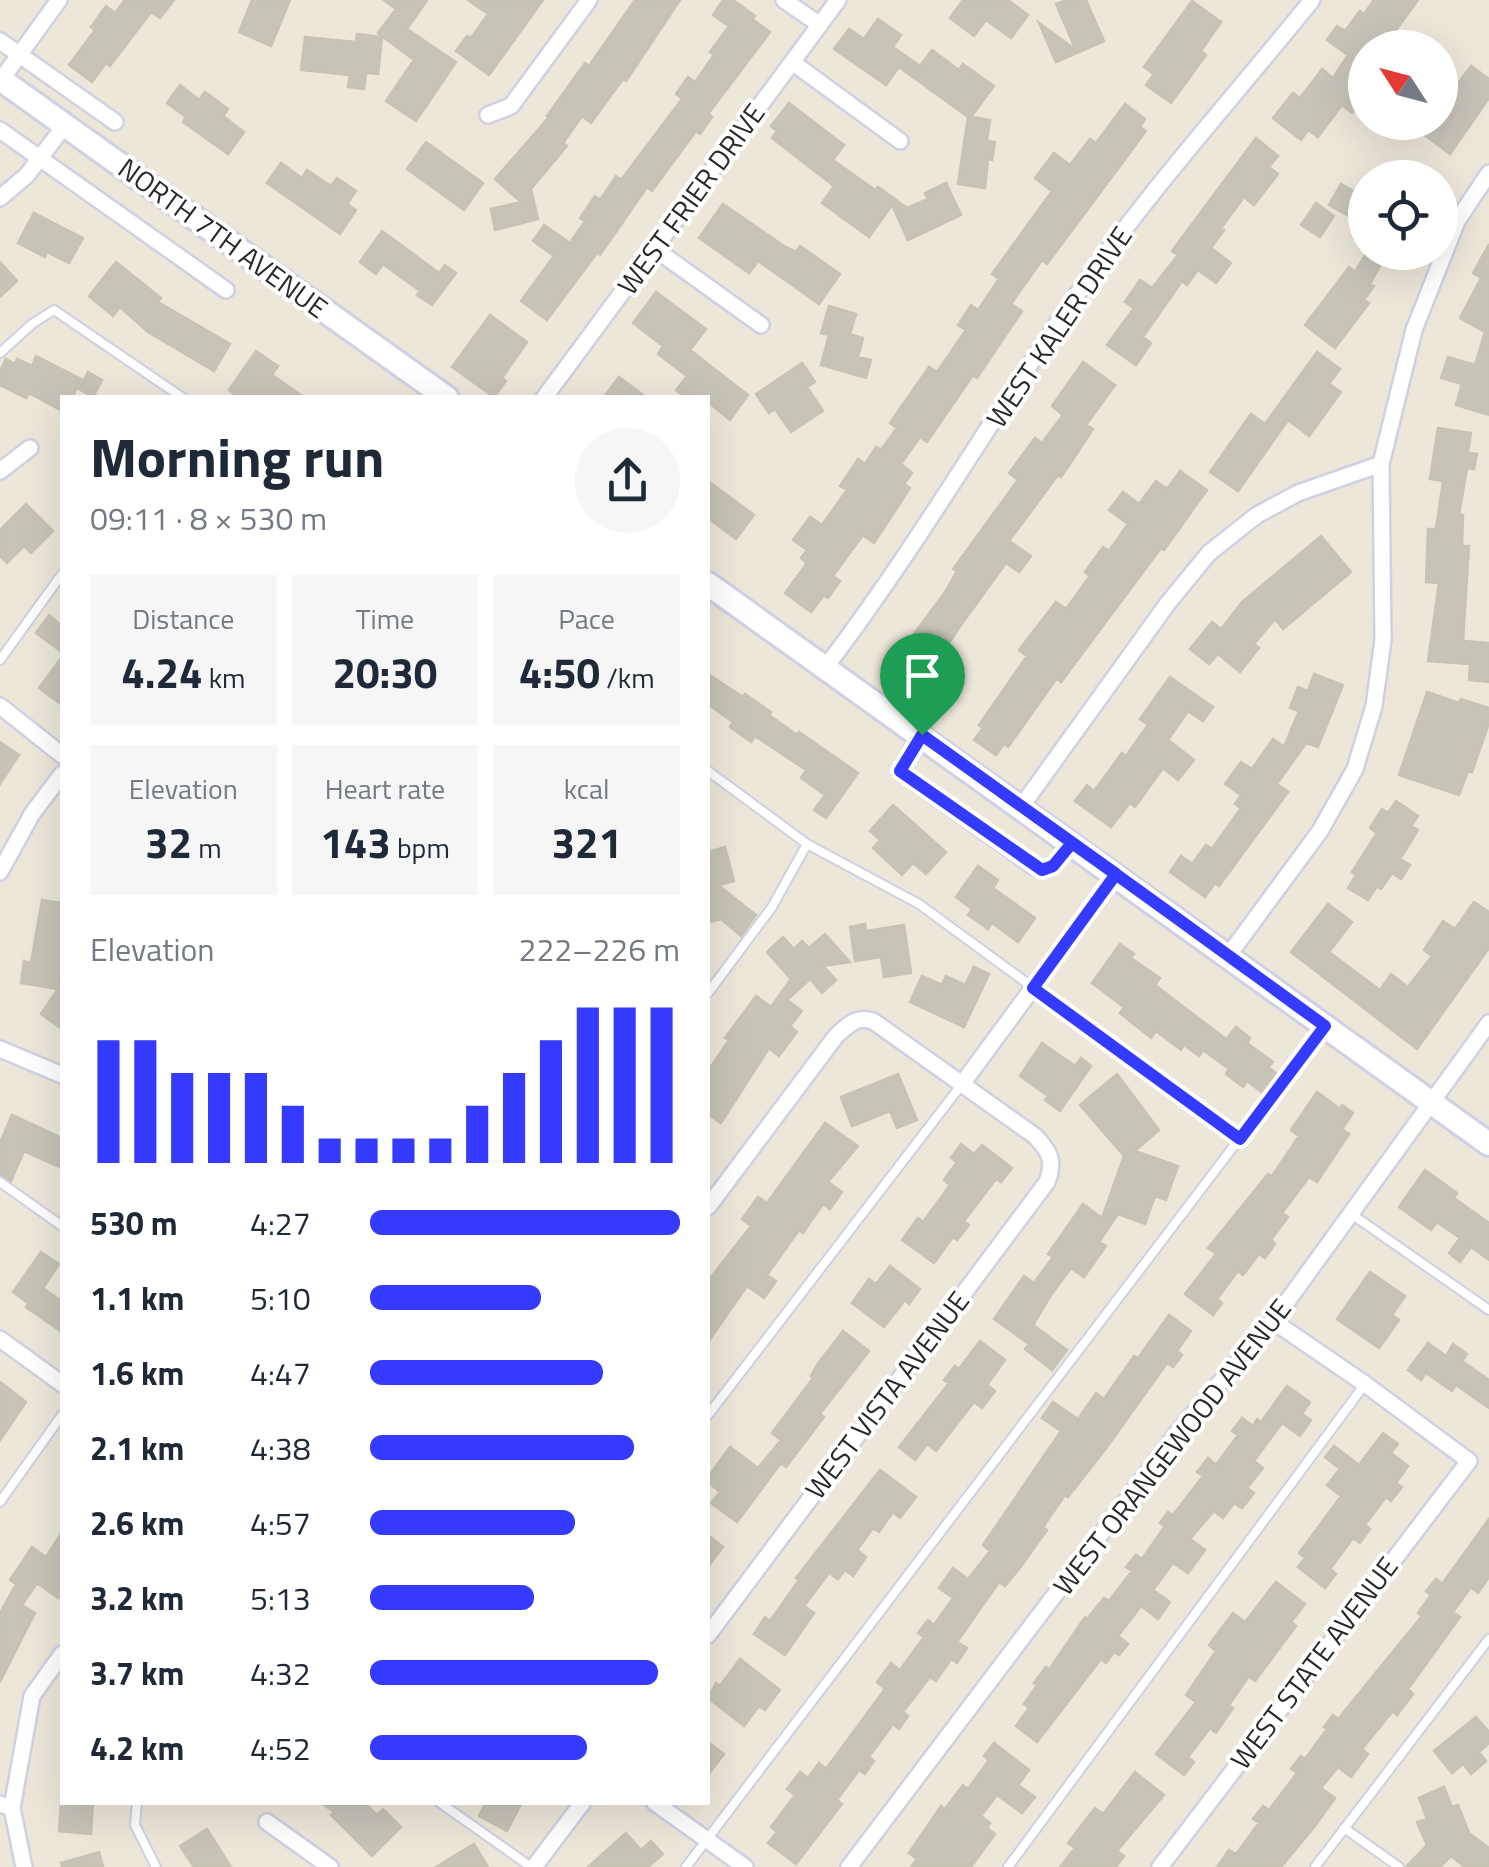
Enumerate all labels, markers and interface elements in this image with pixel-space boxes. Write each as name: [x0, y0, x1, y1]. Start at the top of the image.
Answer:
north arrow: [1348, 30, 1458, 140]
map controls: [1348, 30, 1458, 270]
street label: WEST FRIER DRIVE: [606, 94, 775, 304]
street label: NORTH 7TH AVENUE: [110, 147, 337, 328]
button: locate: [1348, 160, 1458, 270]
street label: WEST KALER DRIVE: [975, 217, 1142, 436]
text: Morning run: [90, 415, 384, 498]
button: share: [575, 428, 680, 533]
text: 09:11 · 8 × 530 m: [90, 494, 327, 542]
text: Distance: [132, 597, 234, 640]
text: Time: [356, 597, 414, 640]
text: Pace: [558, 597, 615, 640]
pin: [880, 633, 965, 736]
text: 4.24: [121, 640, 202, 704]
text: 20:30: [333, 640, 437, 704]
text: 4:50: [519, 640, 600, 704]
icon: arrive: [895, 648, 950, 703]
text: km: [202, 656, 245, 699]
text: /km: [600, 656, 655, 699]
text: Elevation: [129, 767, 238, 810]
text: Heart rate: [325, 767, 445, 810]
text: kcal: [564, 767, 610, 810]
text: 32: [145, 810, 192, 874]
text: 143: [320, 810, 391, 874]
text: 321: [551, 810, 622, 874]
text: m: [192, 826, 222, 869]
text: bpm: [391, 826, 450, 869]
text: Elevation: [90, 925, 214, 973]
text: 222–226 m: [518, 925, 680, 973]
text: 530 m: [90, 1199, 178, 1247]
text: 4:27: [250, 1199, 311, 1247]
text: 1.1 km: [90, 1274, 184, 1322]
text: 5:10: [250, 1274, 311, 1322]
street label: WEST VISTA AVENUE: [794, 1282, 979, 1508]
street label: WEST ORANGEWOOD AVENUE: [1042, 1289, 1301, 1604]
text: 1.6 km: [90, 1349, 184, 1397]
text: 4:47: [250, 1349, 311, 1397]
text: 2.1 km: [90, 1424, 184, 1472]
text: 4:38: [250, 1424, 311, 1472]
text: 2.6 km: [90, 1499, 184, 1547]
text: 4:57: [250, 1499, 311, 1547]
street label: WEST STATE AVENUE: [1219, 1547, 1408, 1778]
text: 3.2 km: [90, 1574, 184, 1622]
text: 5:13: [250, 1574, 311, 1622]
text: 3.7 km: [90, 1649, 184, 1697]
text: 4:32: [250, 1649, 311, 1697]
text: 4.2 km: [90, 1724, 184, 1772]
text: 4:52: [250, 1724, 311, 1772]

